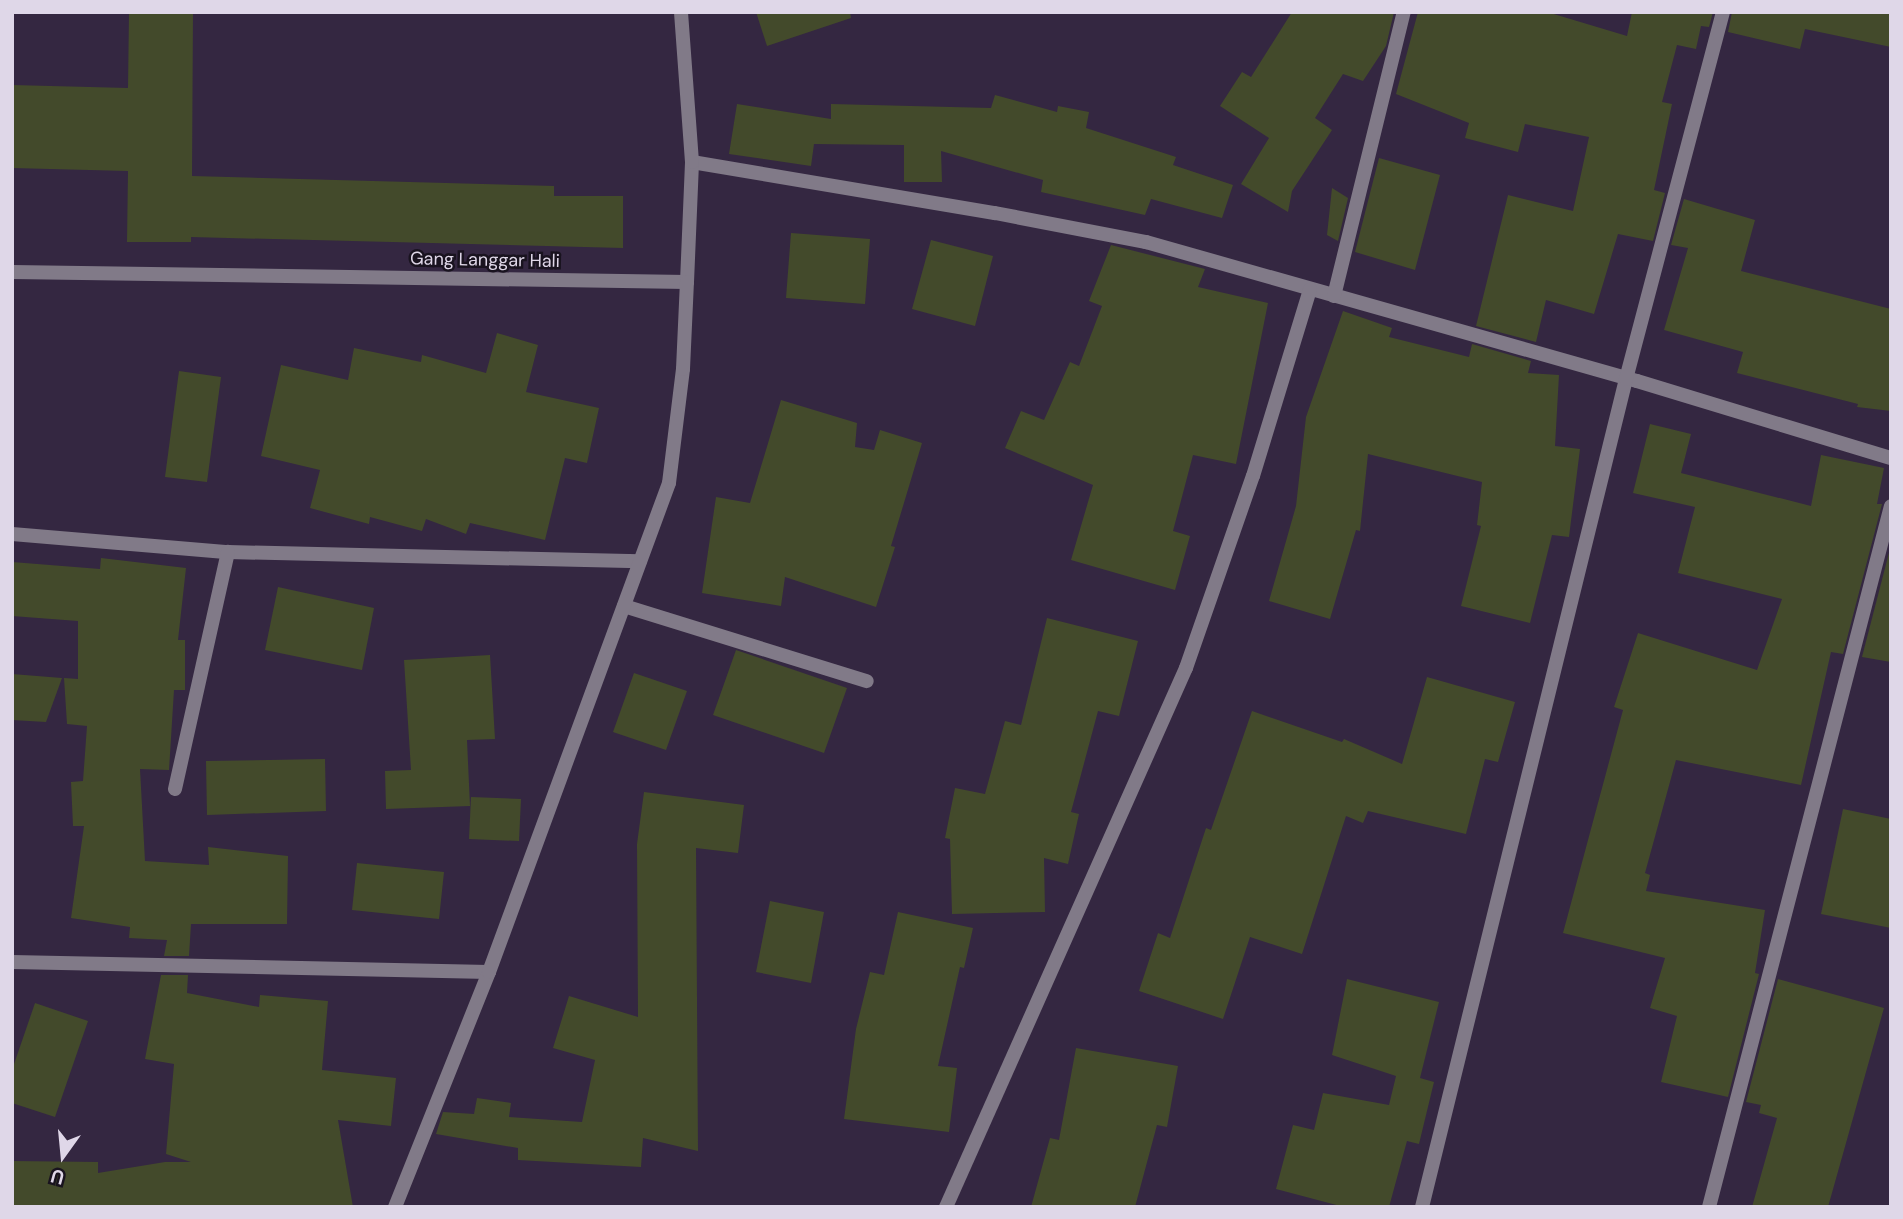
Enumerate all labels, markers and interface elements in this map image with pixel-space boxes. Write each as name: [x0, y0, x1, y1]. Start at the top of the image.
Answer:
street label: Gang Langgar Hali: [410, 248, 560, 272]
north arrow: [28, 1121, 98, 1191]
text: U: [48, 1163, 67, 1191]

